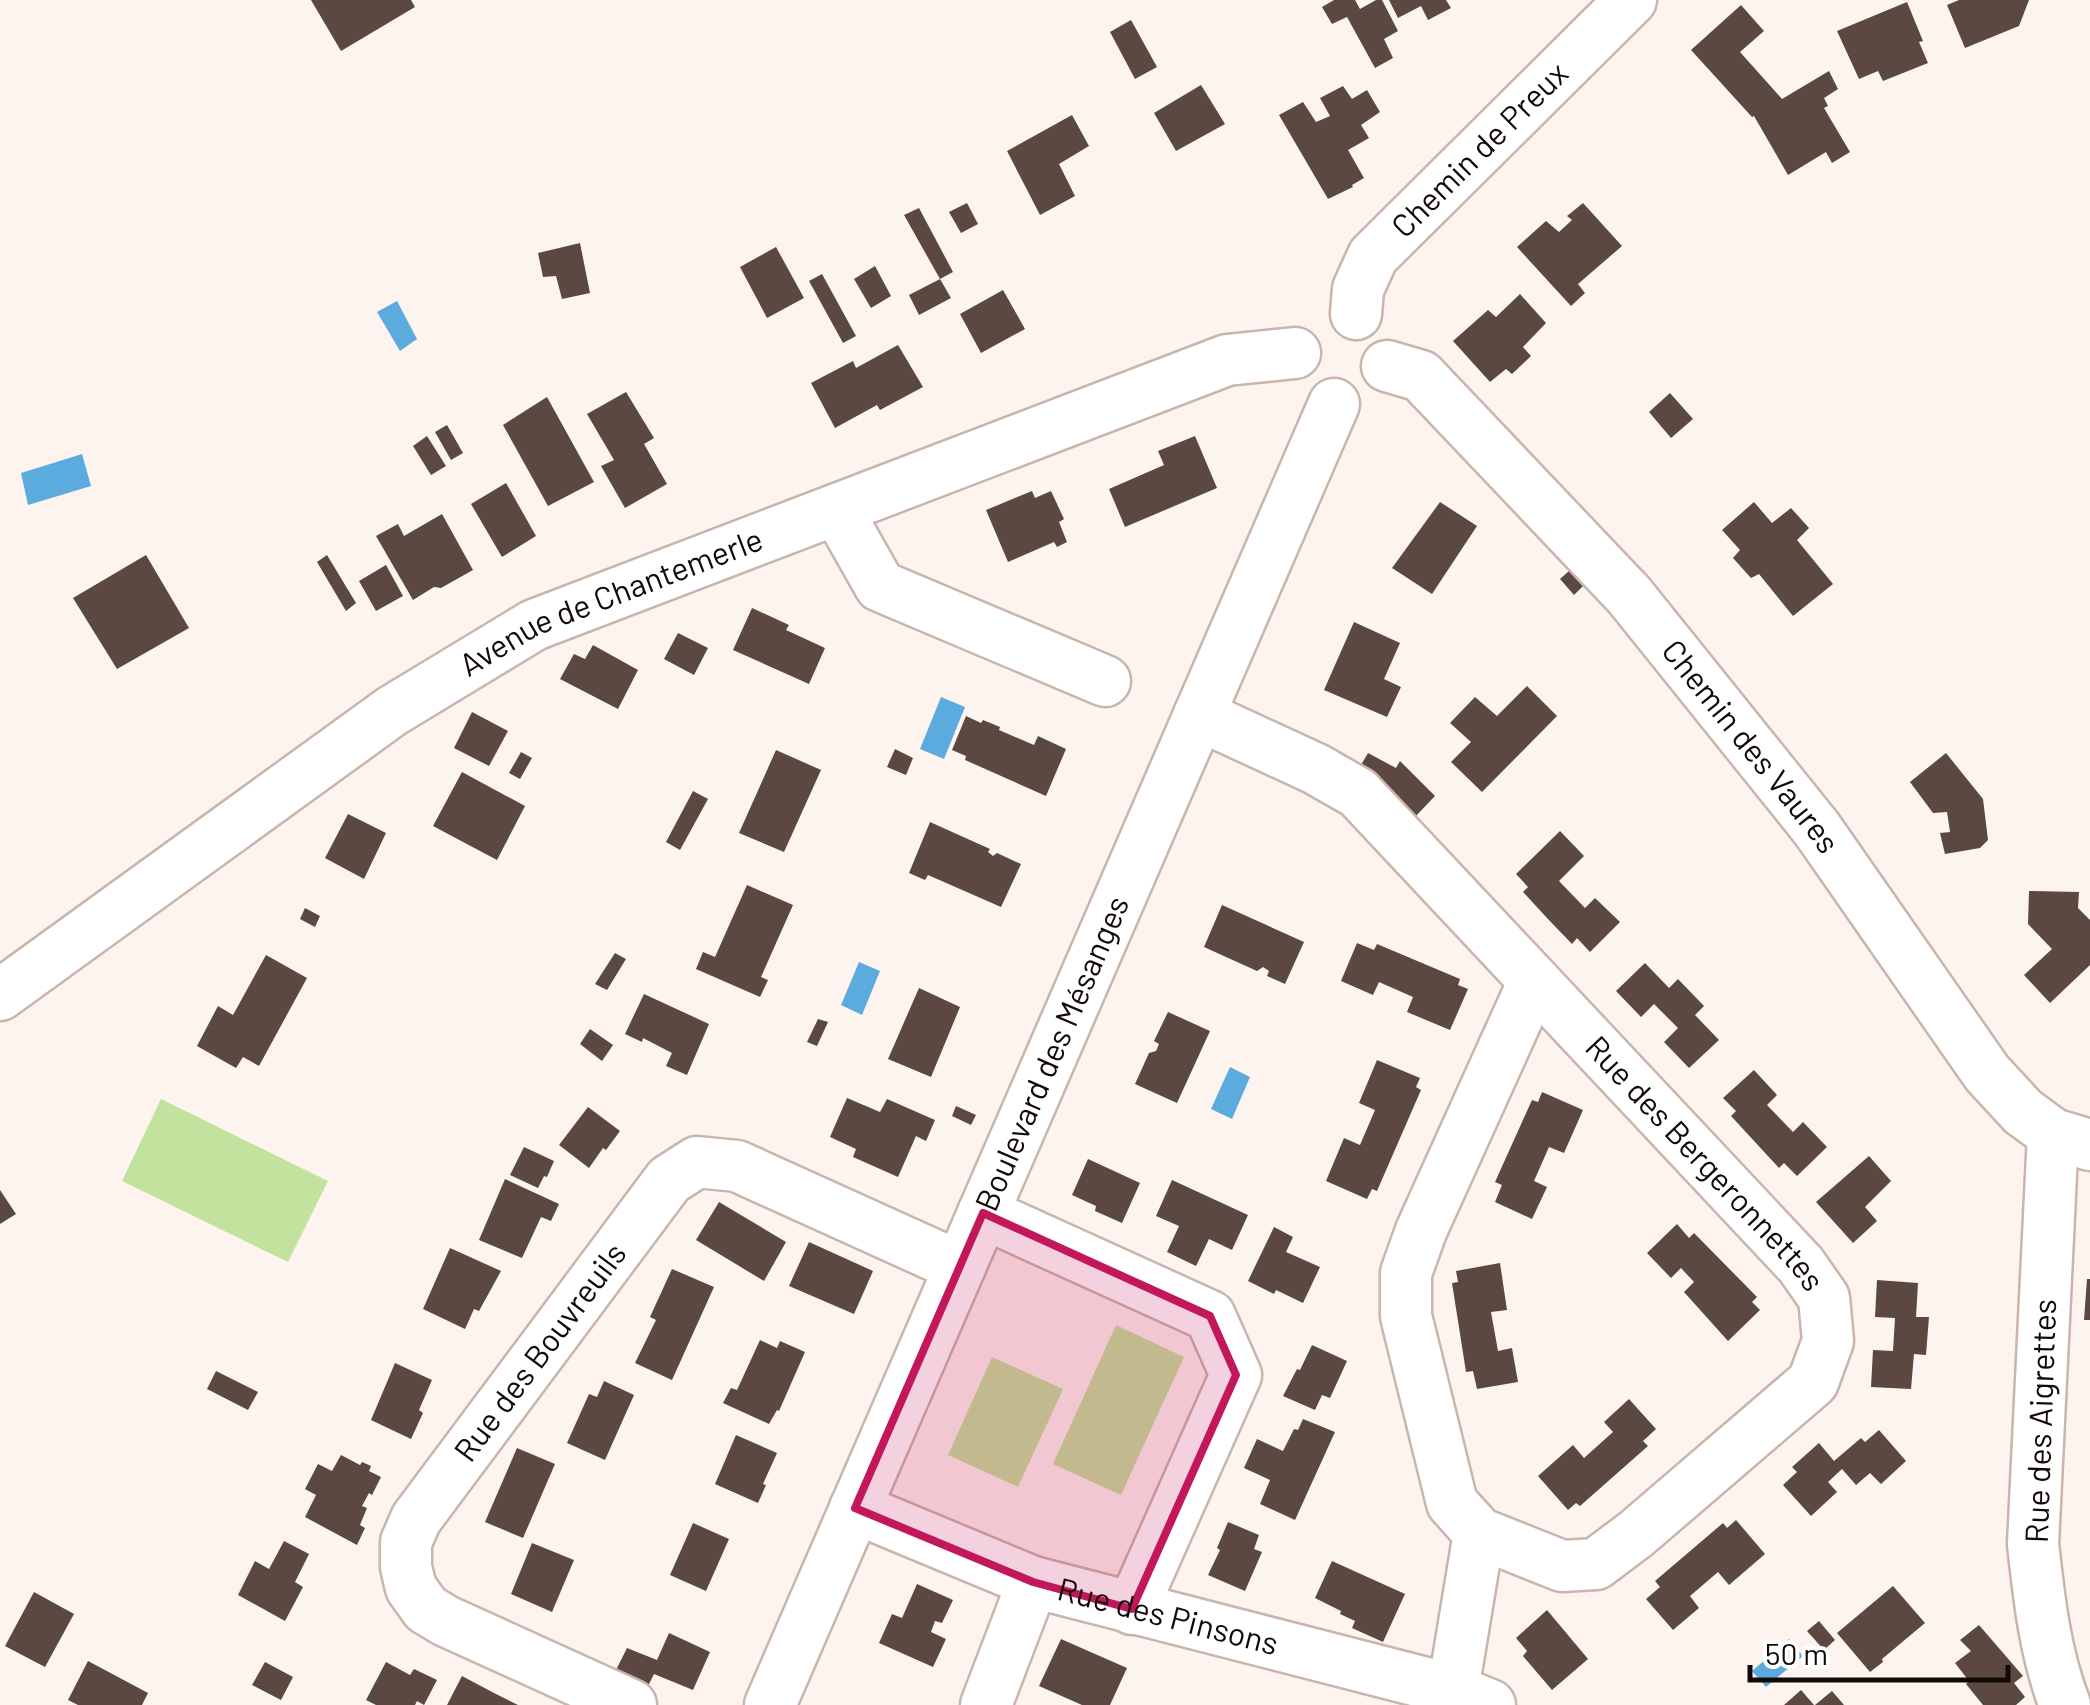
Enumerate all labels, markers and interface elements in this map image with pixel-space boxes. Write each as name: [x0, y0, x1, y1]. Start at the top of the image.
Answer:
street label: Chemin de Preux: [1383, 53, 1575, 244]
street label: Avenue de Chantemerle: [452, 518, 767, 683]
street label: Chemin des Vaures: [1655, 631, 1849, 860]
street label: Boulevard des Mésanges: [966, 890, 1135, 1216]
street label: Rue des Bergeronnettes: [1579, 1027, 1834, 1297]
street label: Rue des Bouvreuils: [445, 1234, 633, 1468]
street label: Rue des Aigrettes: [2016, 1298, 2062, 1544]
street label: Rue des Pinsons: [1054, 1568, 1283, 1661]
scale bar: [1750, 1620, 2008, 1682]
text: 50 m: [1765, 1635, 1828, 1671]

